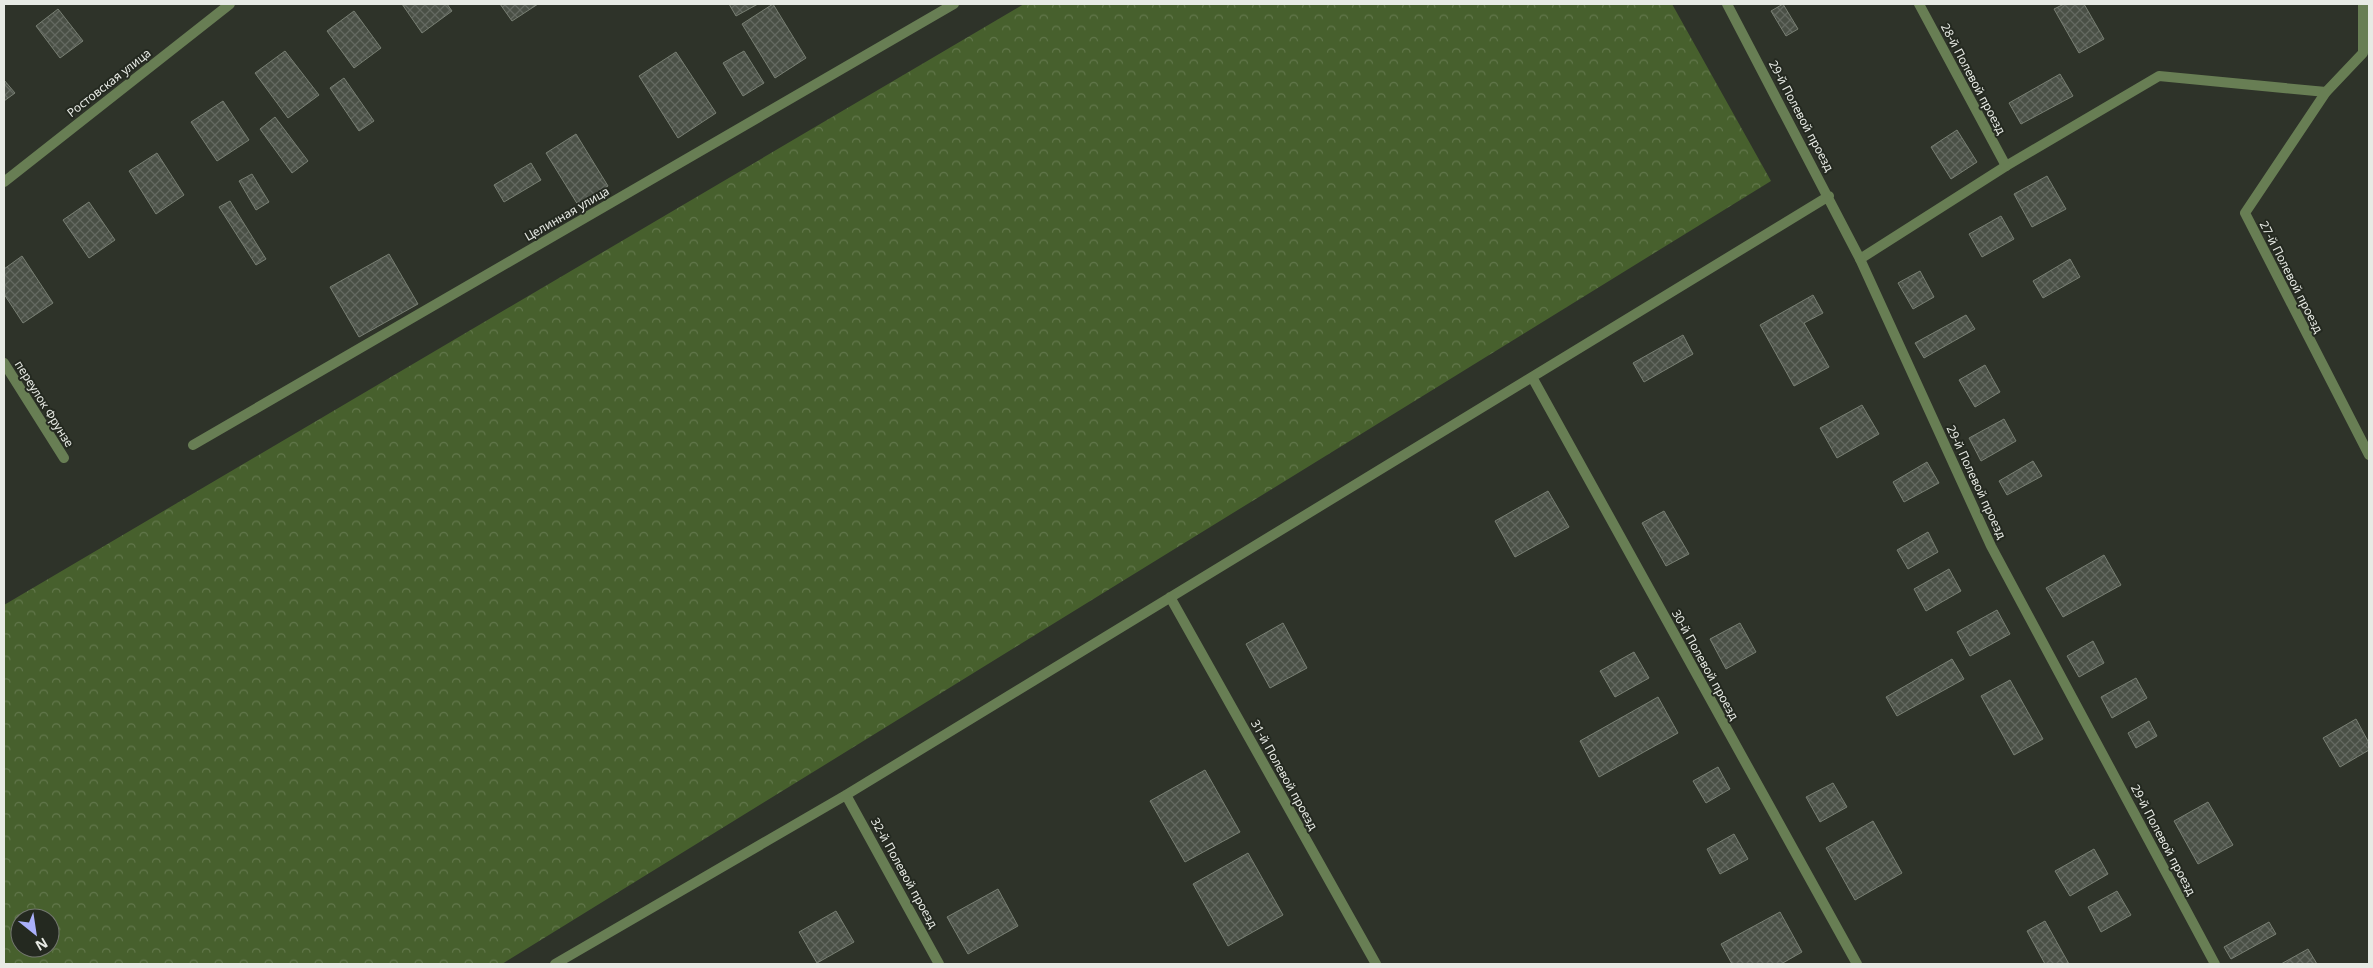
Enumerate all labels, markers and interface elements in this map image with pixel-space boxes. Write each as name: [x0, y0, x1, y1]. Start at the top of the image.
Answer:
street label: 28-й Полевой проезд: [1937, 20, 2010, 138]
street label: Ростовская улица: [63, 44, 154, 121]
street label: 29-й Полевой проезд: [1765, 57, 1838, 175]
street label: Целинная улица: [521, 182, 612, 245]
street label: 27-й Полевой проезд: [2256, 218, 2327, 336]
street label: переулок Фрунзе: [11, 357, 78, 451]
street label: 29-й Полевой проезд: [1943, 422, 2011, 542]
street label: 30-й Полевой проезд: [1668, 607, 1743, 724]
street label: 31-й Полевой проезд: [1247, 717, 1322, 834]
street label: 29-й Полевой проезд: [2127, 781, 2200, 899]
street label: 32-й Полевой проезд: [867, 815, 942, 932]
north arrow: [10, 908, 60, 958]
text: N: [32, 934, 51, 956]

